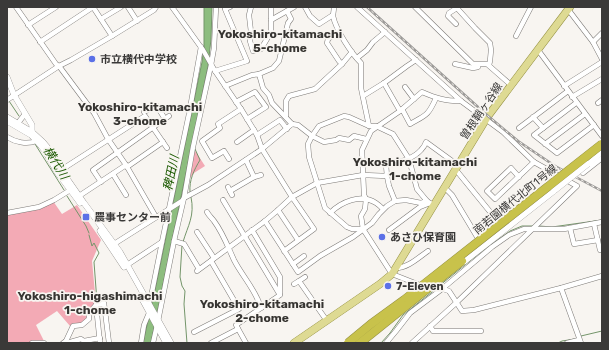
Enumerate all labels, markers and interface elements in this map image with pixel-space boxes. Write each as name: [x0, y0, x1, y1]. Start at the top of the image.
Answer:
district label: Yokoshiro-kitamachi 5-chome: [218, 27, 342, 55]
place label: 市立横代中学校: [100, 53, 177, 66]
marker: 市立横代中学校: [87, 54, 97, 64]
street label: 曽根鞘ヶ谷線: [458, 80, 505, 142]
district label: Yokoshiro-kitamachi 3-chome: [78, 100, 202, 128]
water label: 横代川: [41, 144, 73, 184]
water label: 稗田川: [160, 152, 182, 192]
district label: Yokoshiro-kitamachi 1-chome: [353, 155, 477, 183]
street label: 南若園横代北町1号線: [471, 162, 560, 237]
place label: 農事センター前: [94, 211, 171, 224]
marker: 農事センター前: [81, 212, 91, 222]
place label: あさひ保育園: [390, 231, 456, 244]
marker: あさひ保育園: [377, 232, 387, 242]
place label: 7-Eleven: [396, 280, 444, 293]
marker: 7-Eleven: [383, 281, 393, 291]
district label: Yokoshiro-higashimachi 1-chome: [17, 289, 163, 317]
district label: Yokoshiro-kitamachi 2-chome: [200, 297, 324, 325]

